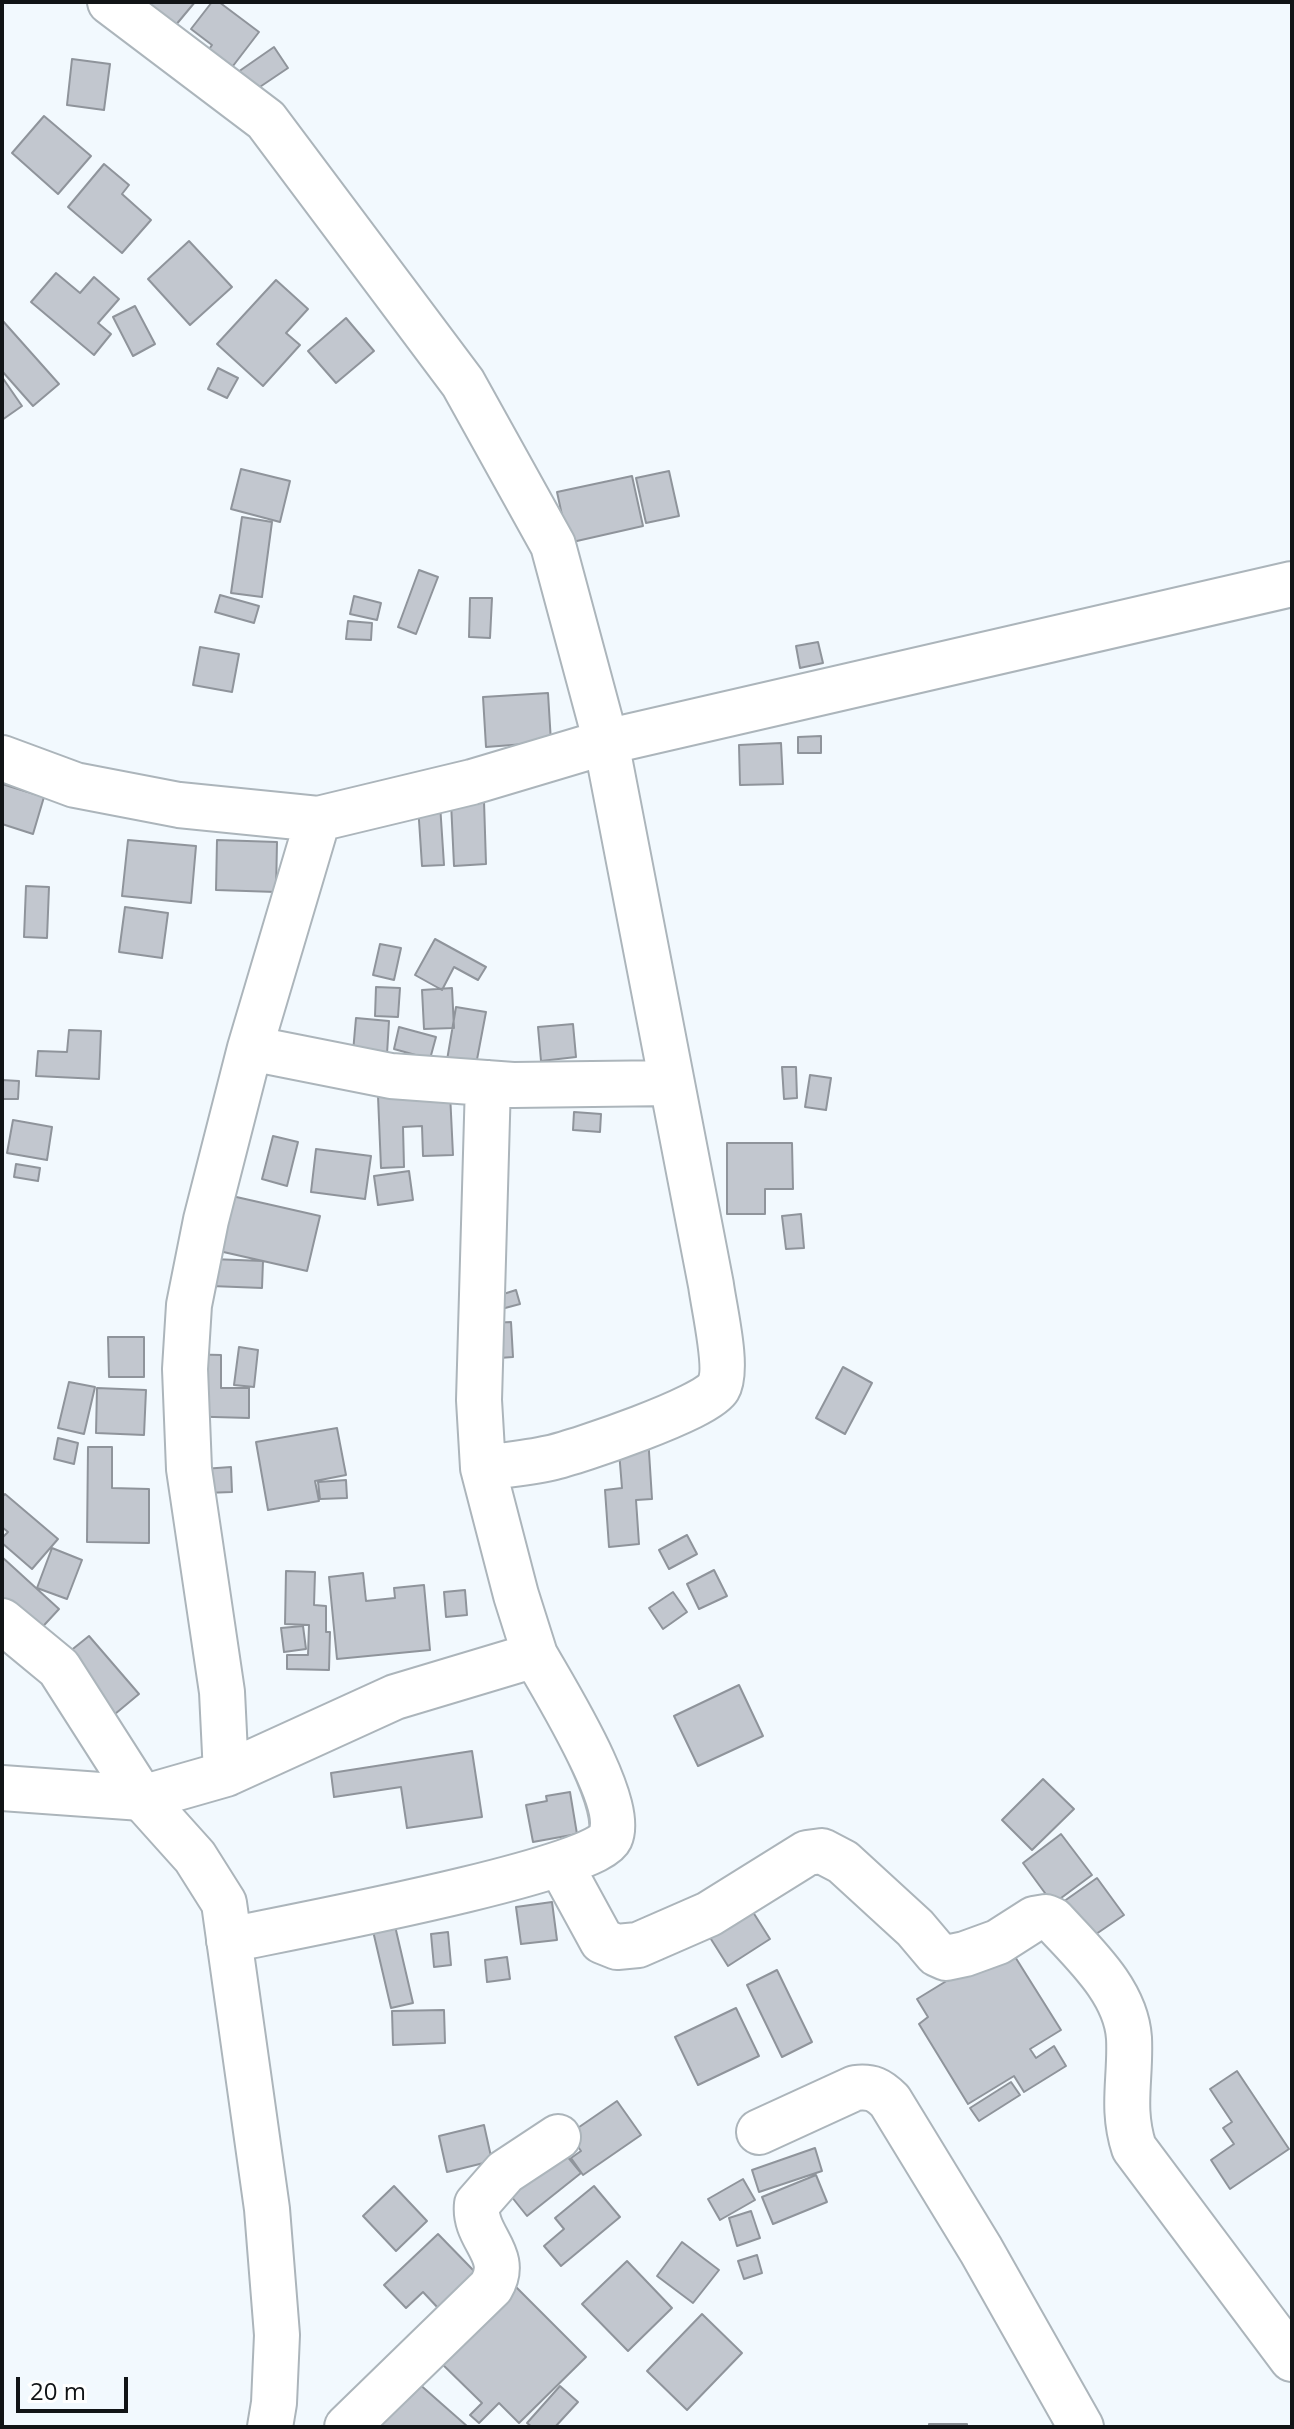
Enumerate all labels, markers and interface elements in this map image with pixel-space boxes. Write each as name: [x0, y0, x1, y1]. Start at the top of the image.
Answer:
scale bar: [20, 2361, 132, 2411]
text: 20 m: [30, 2374, 86, 2407]

